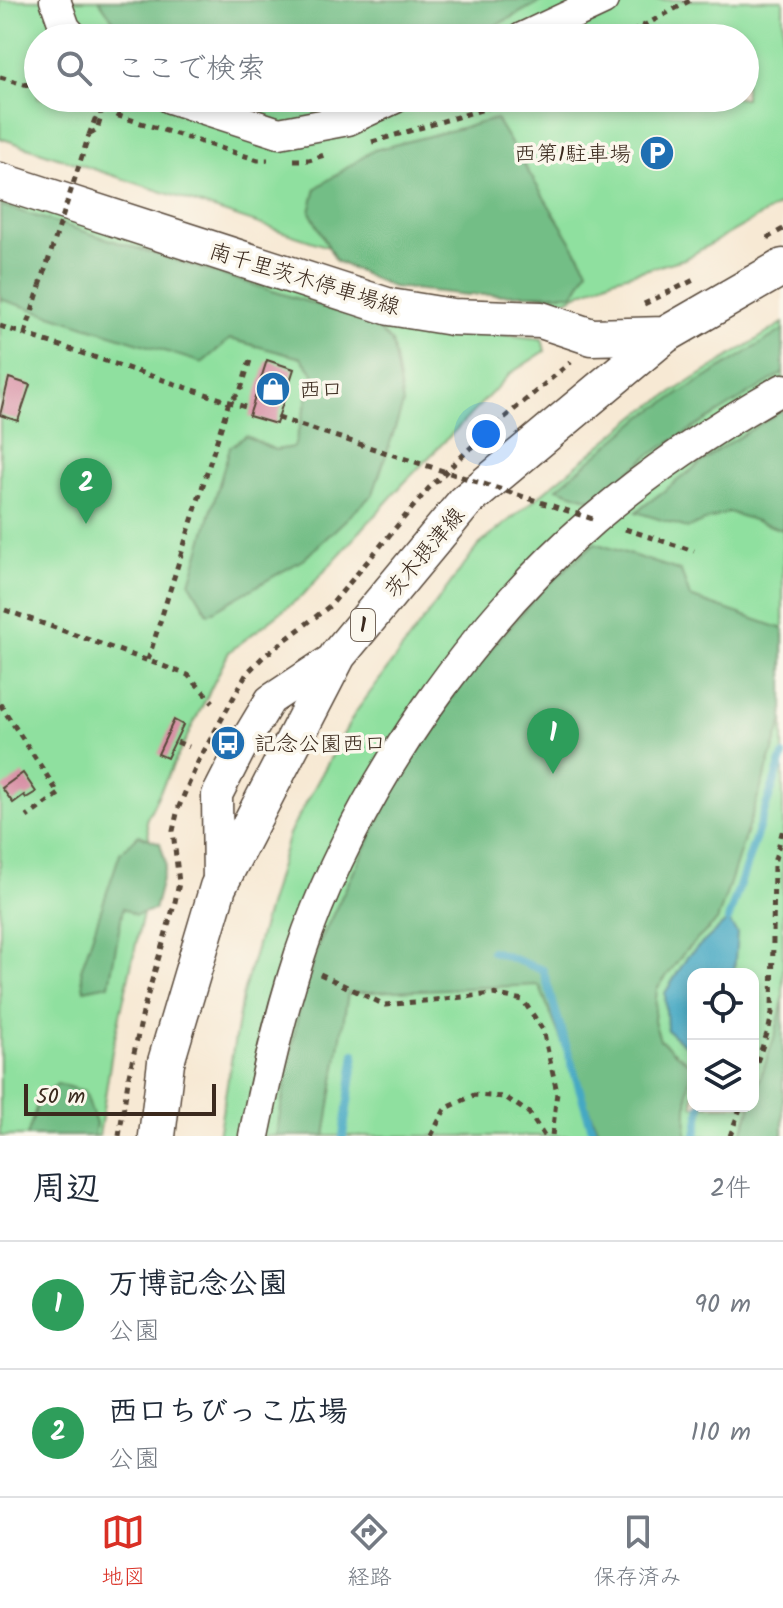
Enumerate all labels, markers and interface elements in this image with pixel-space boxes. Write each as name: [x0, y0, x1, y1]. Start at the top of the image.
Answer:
search box: [24, 24, 759, 112]
icon: search: [52, 46, 96, 90]
text: ここで検索: [116, 46, 266, 94]
parking icon: 西第1駐車場: [638, 134, 676, 172]
place label: 西第1駐車場: [514, 138, 631, 173]
street label: 南千里茨木停車場線: [204, 235, 404, 326]
shop icon: 西口: [254, 370, 292, 408]
place label: 西口: [299, 374, 343, 409]
your location: [466, 414, 506, 454]
pin: 2: [60, 458, 112, 524]
street label: 茨木摂津線: [377, 500, 475, 607]
road number: 1: [351, 609, 375, 641]
pin: 1: [527, 708, 579, 774]
bus stop icon: 記念公園西口: [209, 724, 247, 762]
place label: 記念公園西口: [254, 728, 386, 763]
map controls: [687, 968, 759, 1112]
button: locate: [687, 968, 759, 1040]
button: layers: [687, 1040, 759, 1112]
scale bar: [24, 1080, 216, 1116]
text: 50 m: [36, 1080, 85, 1115]
text: 周辺: [32, 1163, 100, 1217]
text: 2件: [710, 1168, 751, 1210]
text: 万博記念公園: [108, 1261, 288, 1309]
text: 1: [54, 1284, 62, 1326]
text: 90 m: [694, 1284, 751, 1326]
text: 公園: [108, 1311, 160, 1353]
text: 西口ちびっこ広場: [108, 1389, 348, 1437]
text: 2: [50, 1412, 66, 1454]
text: 110 m: [691, 1412, 751, 1454]
text: 公園: [108, 1439, 160, 1481]
tab: 地図: [101, 1510, 145, 1596]
tab: 経路: [347, 1510, 392, 1596]
tab: 保存済み: [594, 1510, 682, 1596]

